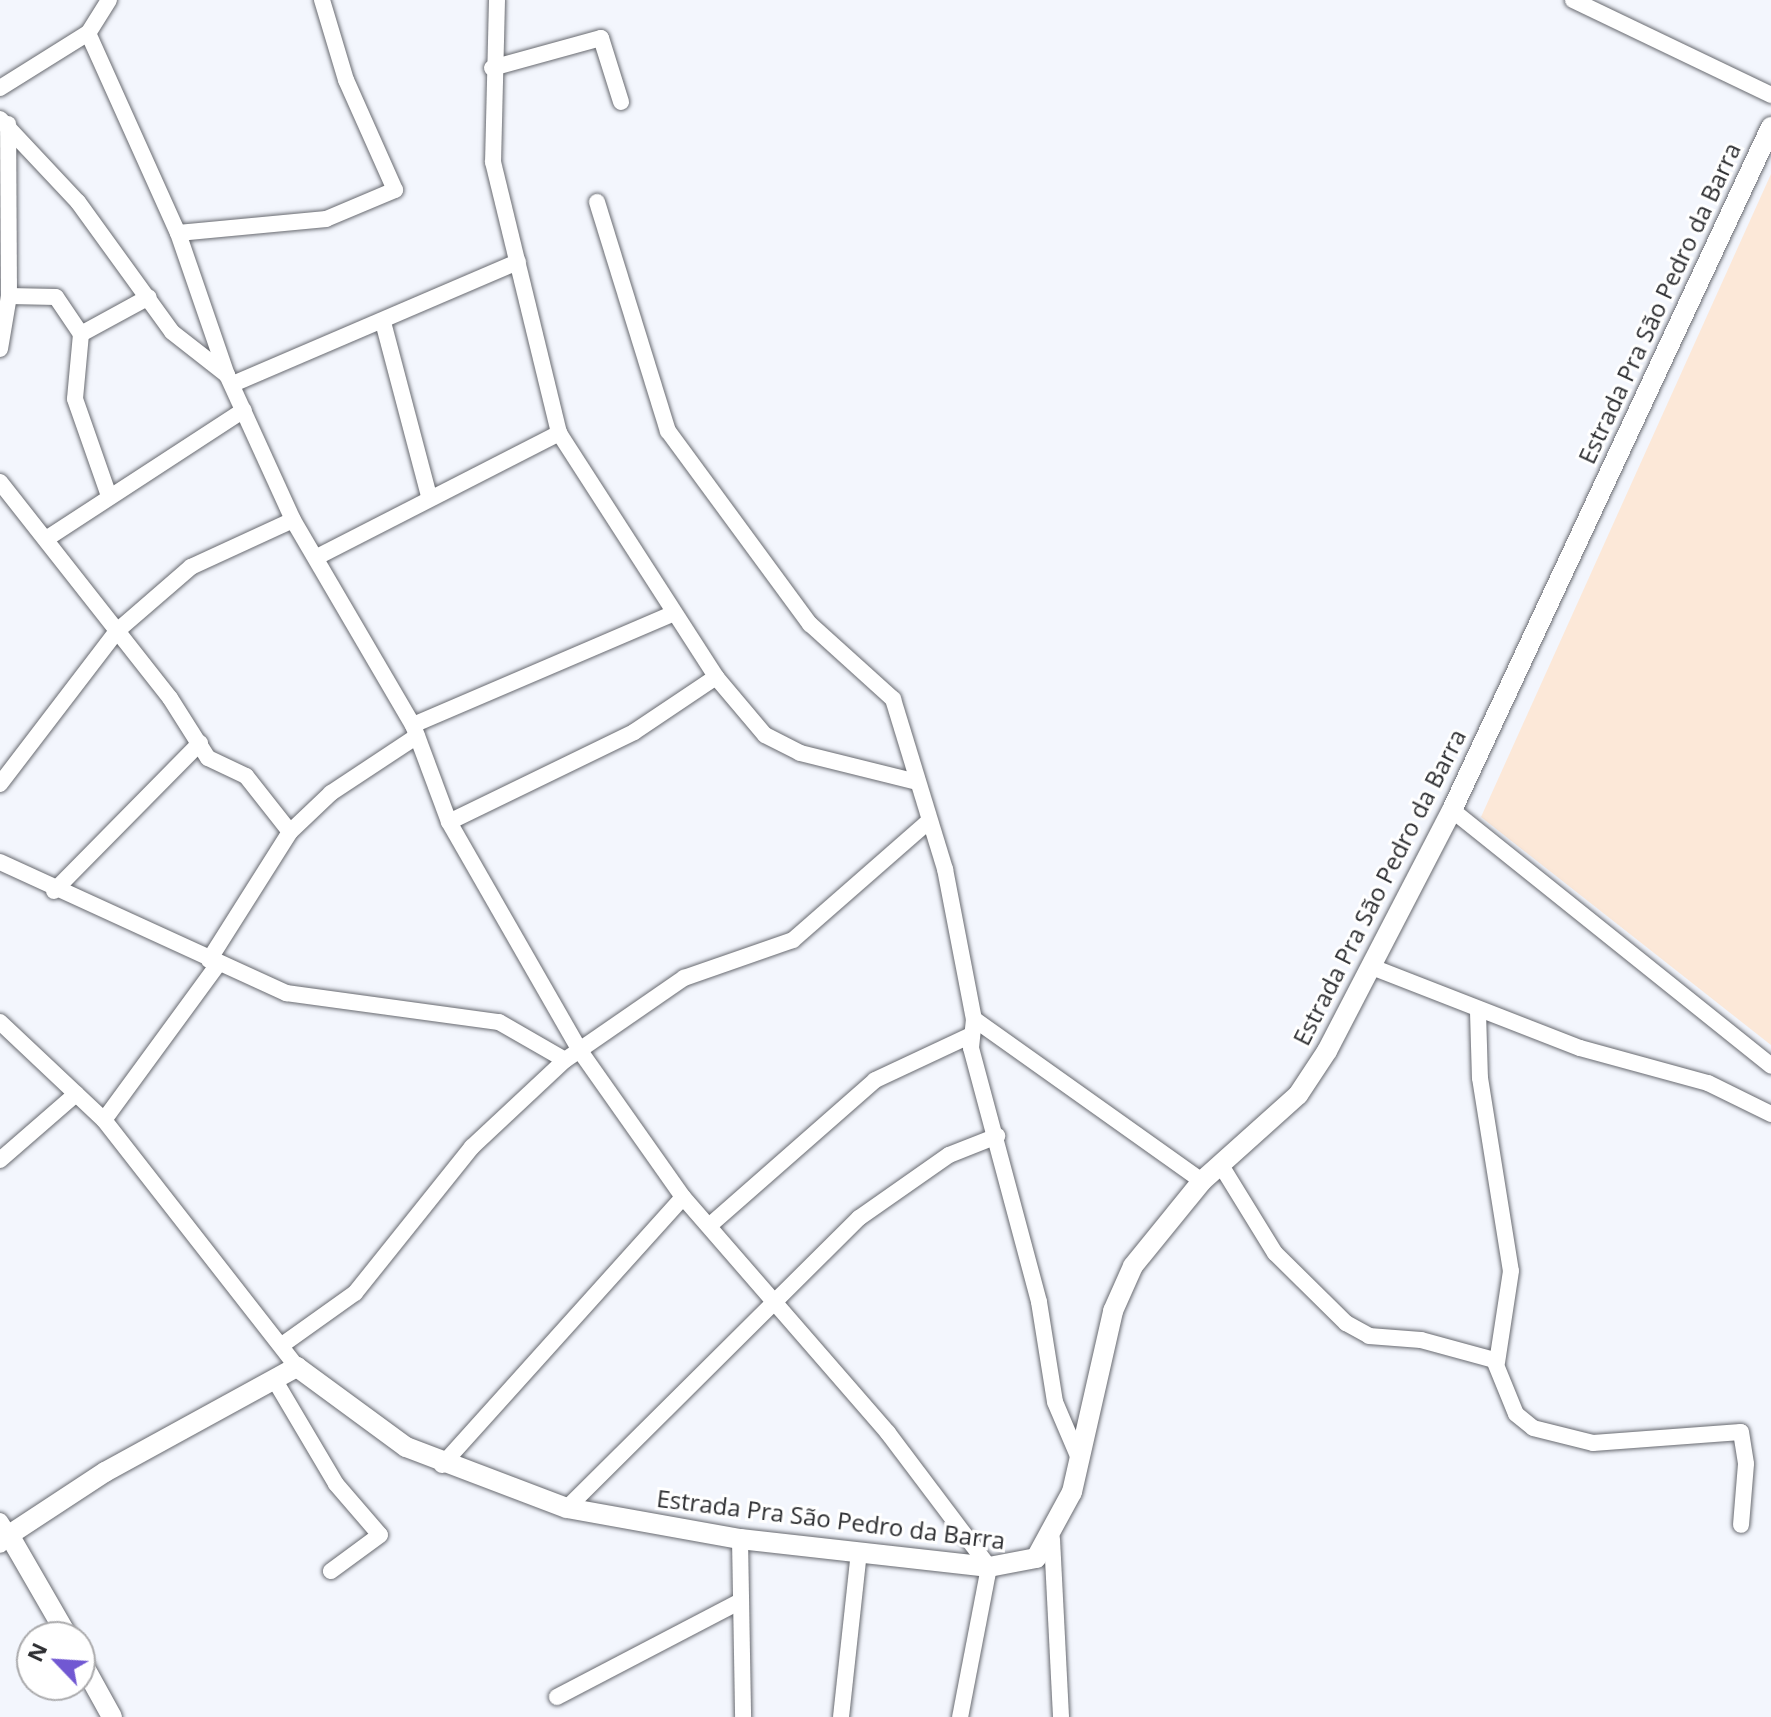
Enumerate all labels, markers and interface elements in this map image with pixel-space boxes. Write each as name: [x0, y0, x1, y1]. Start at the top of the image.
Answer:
street label: Estrada Pra São Pedro da Barra: [1572, 138, 1746, 468]
street label: Estrada Pra São Pedro da Barra: [1287, 724, 1471, 1050]
street label: Estrada Pra São Pedro da Barra: [655, 1483, 1007, 1555]
north arrow: [16, 1621, 96, 1701]
text: N: [19, 1637, 53, 1666]

